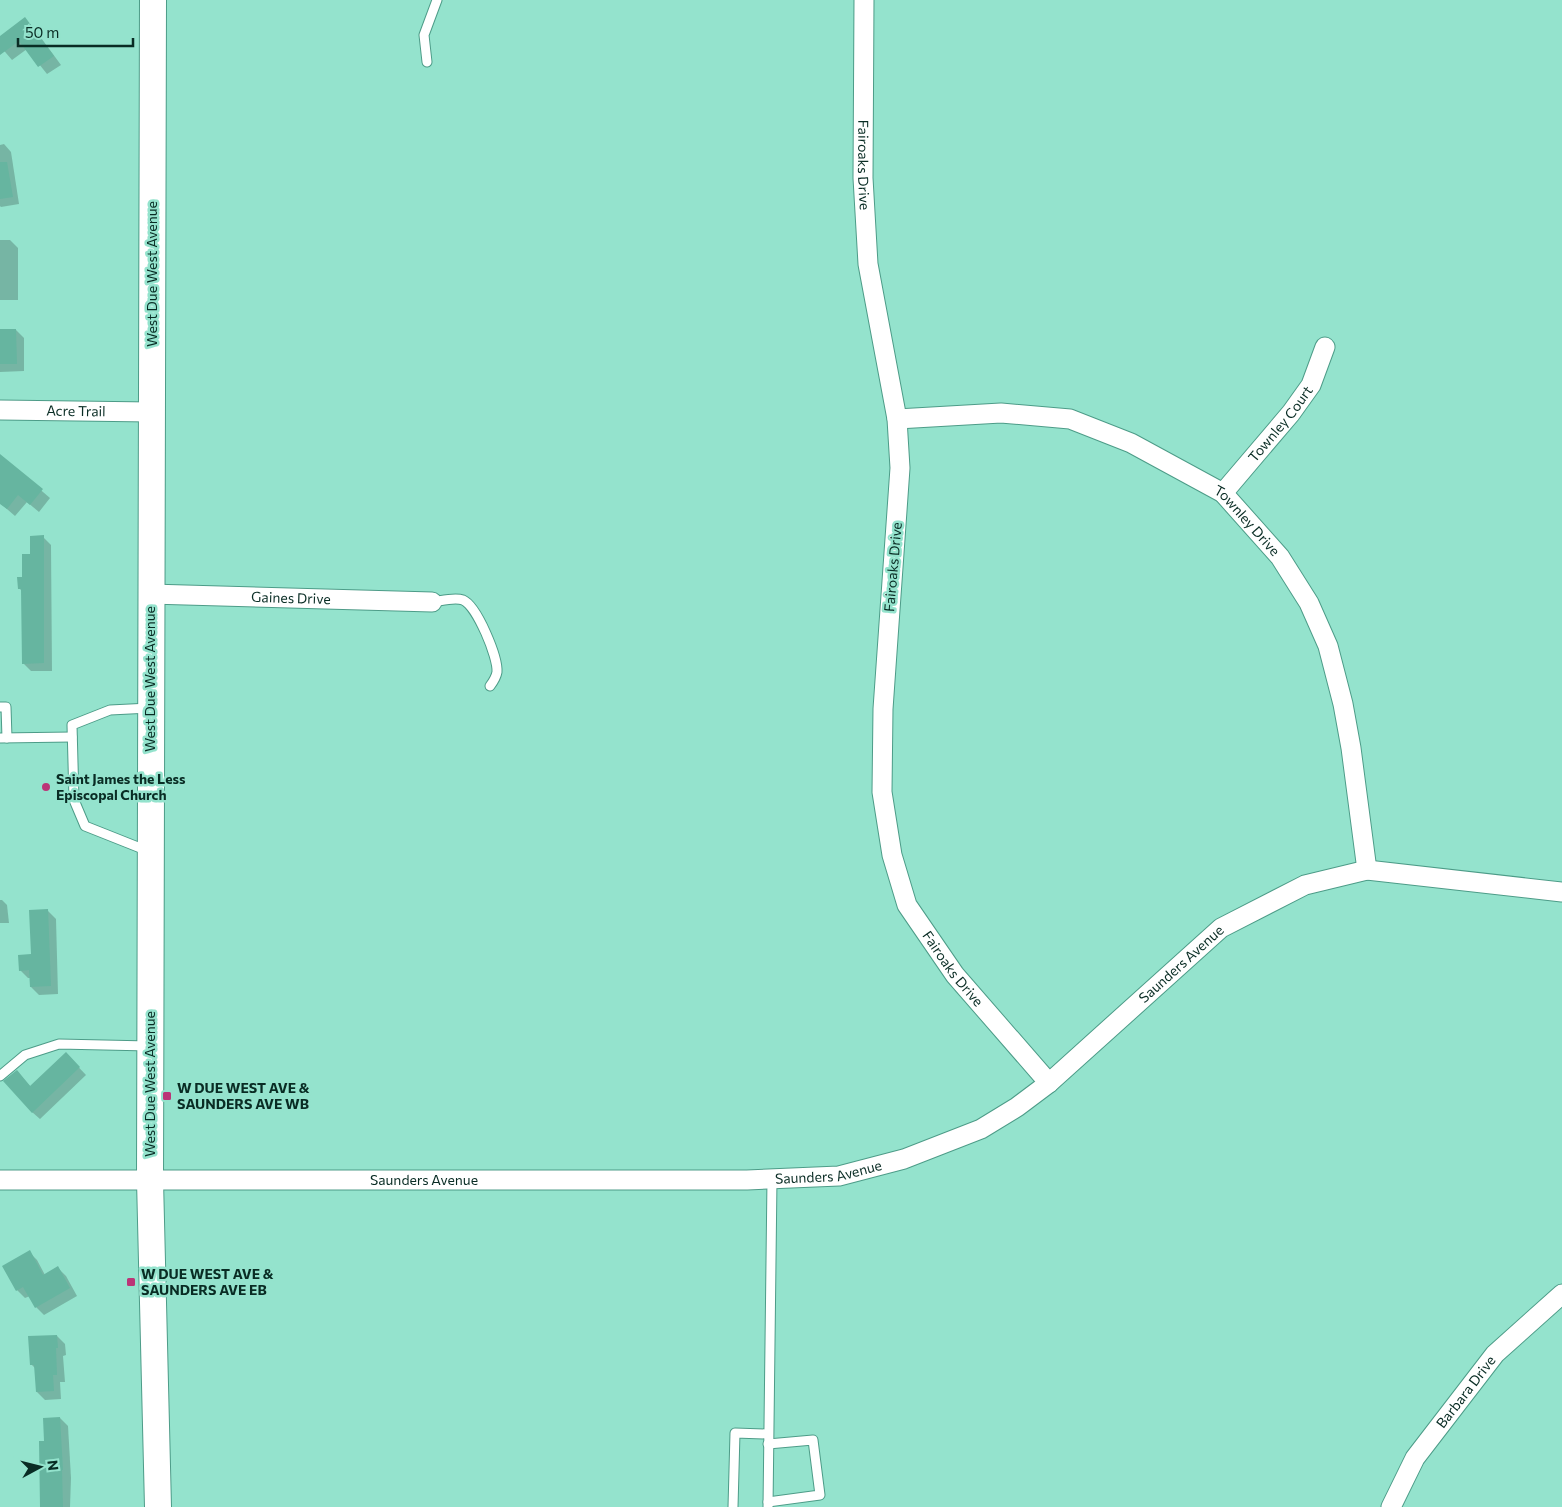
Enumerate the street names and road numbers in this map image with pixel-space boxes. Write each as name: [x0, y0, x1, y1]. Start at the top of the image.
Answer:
street label: Fairoaks Drive: [855, 120, 874, 211]
street label: West Due West Avenue: [143, 201, 160, 347]
street label: Townley Court: [1244, 382, 1316, 465]
street label: Acre Trail: [46, 402, 106, 419]
street label: Townley Drive: [1212, 481, 1284, 559]
street label: Fairoaks Drive: [880, 521, 905, 613]
street label: Gaines Drive: [251, 588, 331, 607]
street label: West Due West Avenue: [141, 606, 158, 752]
street label: Saunders Avenue: [1135, 921, 1227, 1006]
street label: Fairoaks Drive: [919, 927, 987, 1009]
street label: West Due West Avenue: [141, 1011, 158, 1157]
street label: Saunders Avenue: [775, 1156, 884, 1187]
street label: Saunders Avenue: [370, 1171, 478, 1188]
street label: Barbara Drive: [1432, 1352, 1499, 1431]

